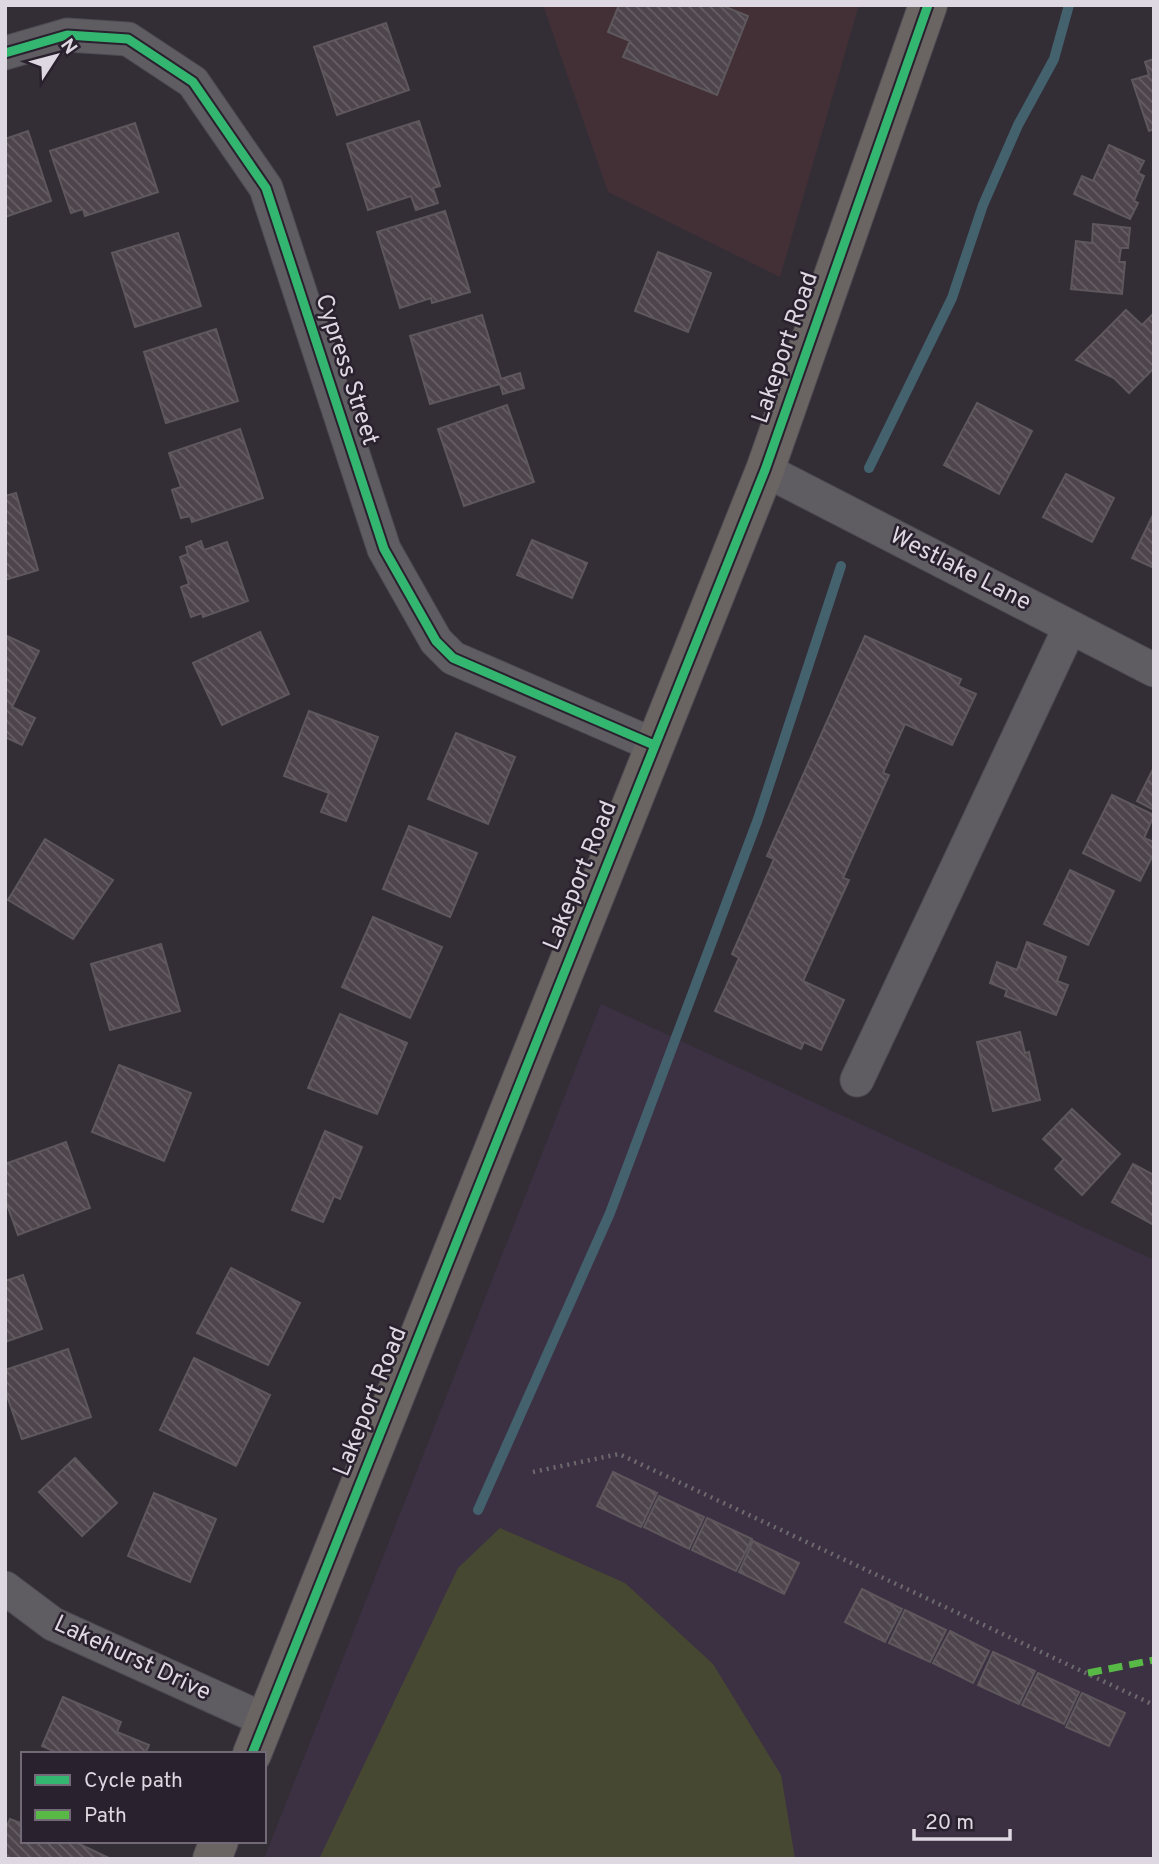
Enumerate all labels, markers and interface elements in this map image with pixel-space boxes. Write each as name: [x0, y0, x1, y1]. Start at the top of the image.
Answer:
north arrow: [21, 21, 91, 91]
text: N: [54, 35, 82, 60]
street label: Lakeport Road: [746, 268, 826, 428]
street label: Cypress Street: [307, 291, 385, 449]
street label: Westlake Lane: [884, 522, 1036, 618]
street label: Lakeport Road: [537, 797, 625, 955]
street label: Lakeport Road: [327, 1323, 415, 1481]
street label: Lakehurst Drive: [49, 1610, 215, 1708]
legend: [21, 1752, 266, 1843]
text: Cycle path: [84, 1768, 183, 1795]
scale bar: [914, 1798, 1010, 1842]
text: Path: [84, 1803, 127, 1830]
text: 20 m: [925, 1810, 974, 1837]

